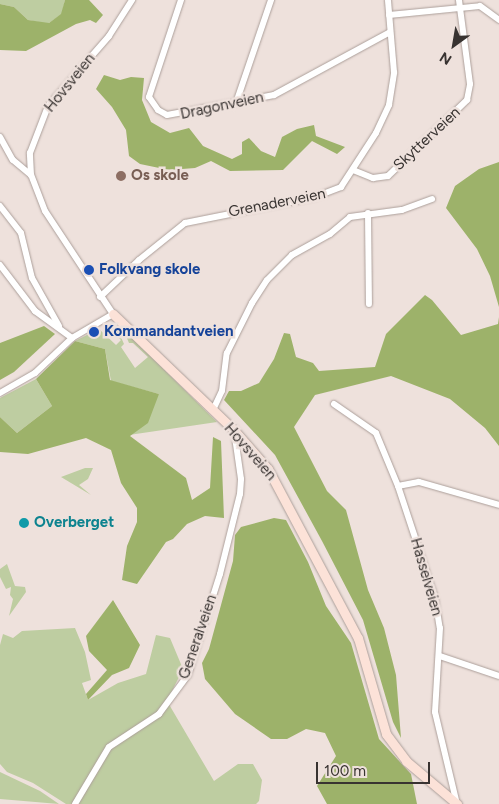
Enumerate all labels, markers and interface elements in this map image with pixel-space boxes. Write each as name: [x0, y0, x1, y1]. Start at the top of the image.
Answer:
north arrow: [429, 20, 479, 70]
text: N: [437, 48, 455, 68]
street label: Hovsveien: [41, 50, 99, 116]
street label: Dragonveien: [179, 88, 265, 124]
street label: Skytterveien: [390, 104, 464, 174]
place label: Os skole: [131, 167, 189, 185]
marker: Os skole: [115, 170, 127, 182]
street label: Grenaderveien: [227, 185, 327, 221]
place label: Folkvang skole: [99, 261, 200, 279]
marker: Folkvang skole: [83, 264, 95, 276]
place label: Kommandantveien: [104, 323, 234, 341]
marker: Kommandantveien: [88, 326, 100, 338]
street label: Hovsveien: [220, 420, 280, 484]
place label: Overberget: [34, 514, 114, 532]
marker: Overberget: [18, 517, 30, 529]
street label: Hasselveien: [406, 536, 446, 618]
street label: Generalveien: [175, 592, 221, 682]
scale bar: [319, 752, 433, 784]
text: 100 m: [324, 762, 366, 780]

